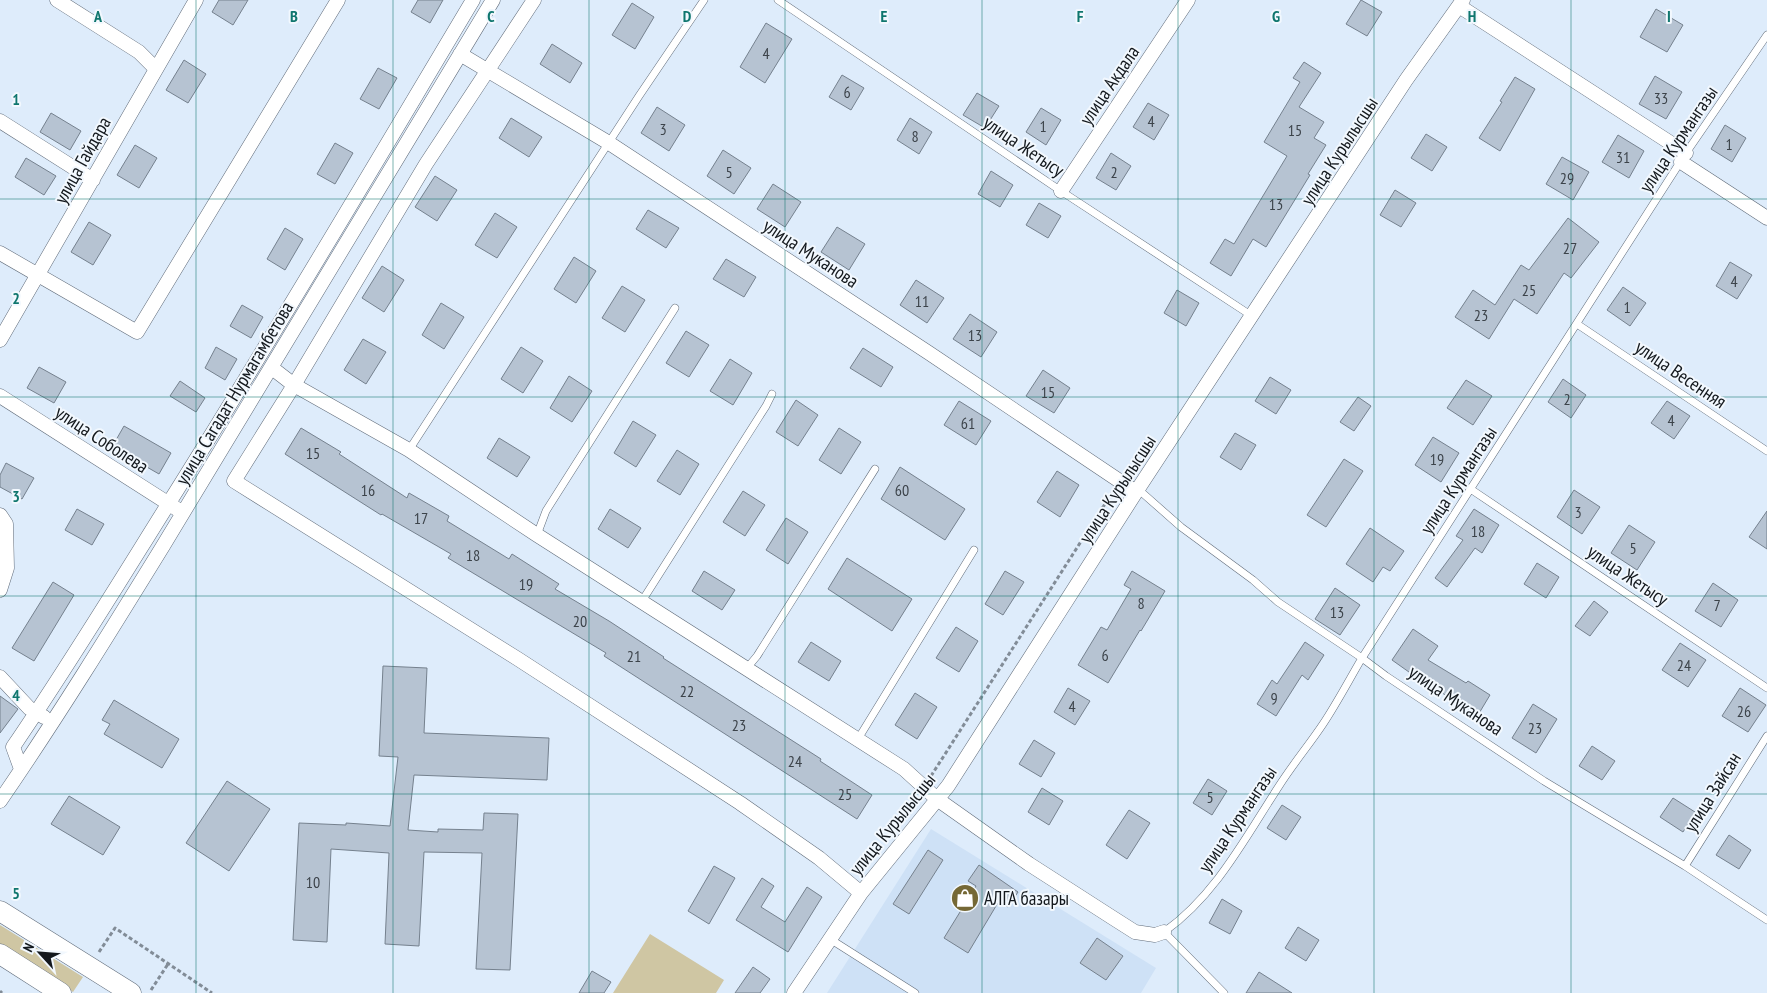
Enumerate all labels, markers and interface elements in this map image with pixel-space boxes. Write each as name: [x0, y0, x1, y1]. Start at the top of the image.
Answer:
text: A: [93, 6, 103, 26]
text: B: [290, 6, 298, 26]
text: C: [487, 6, 495, 26]
text: D: [683, 6, 692, 26]
text: E: [881, 6, 888, 26]
text: F: [1077, 6, 1084, 26]
text: G: [1272, 6, 1280, 26]
text: H: [1468, 6, 1476, 26]
text: I: [1667, 6, 1671, 26]
street label: улица Акдала: [1074, 41, 1144, 129]
house number: 4: [762, 43, 770, 63]
street label: улица Курмангазы: [1634, 81, 1722, 197]
house number: 6: [843, 82, 851, 102]
house number: 33: [1654, 88, 1668, 108]
text: 1: [12, 89, 20, 109]
street label: улица Курылысшы: [1295, 92, 1383, 210]
street label: улица Жетысу: [979, 110, 1070, 182]
house number: 4: [1147, 111, 1155, 131]
street label: улица Гайдара: [48, 112, 116, 208]
house number: 1: [1039, 116, 1047, 136]
house number: 3: [659, 119, 667, 139]
house number: 15: [1288, 120, 1302, 140]
house number: 8: [911, 126, 919, 146]
house number: 1: [1725, 134, 1733, 154]
house number: 31: [1616, 147, 1630, 167]
house number: 5: [725, 162, 733, 182]
house number: 2: [1110, 162, 1118, 182]
house number: 29: [1560, 168, 1574, 188]
house number: 13: [1269, 194, 1283, 214]
street label: улица Муканова: [759, 213, 863, 293]
house number: 27: [1563, 238, 1577, 258]
house number: 4: [1730, 271, 1738, 291]
house number: 25: [1522, 280, 1536, 300]
text: 2: [12, 288, 20, 308]
house number: 11: [915, 291, 929, 311]
street label: улица Сагадат Нурмагамбетова: [170, 297, 298, 489]
house number: 1: [1623, 297, 1631, 317]
house number: 23: [1474, 305, 1488, 325]
house number: 13: [968, 325, 982, 345]
street label: улица Весенняя: [1631, 335, 1731, 413]
house number: 15: [1041, 382, 1055, 402]
house number: 2: [1563, 389, 1571, 409]
street label: улица Соболева: [51, 400, 153, 478]
house number: 4: [1667, 410, 1675, 430]
house number: 61: [961, 413, 975, 433]
street label: улица Курмангазы: [1414, 422, 1502, 538]
street label: улица Курылысшы: [1073, 430, 1161, 548]
house number: 15: [306, 443, 320, 463]
house number: 19: [1430, 449, 1444, 469]
house number: 16: [361, 480, 375, 500]
house number: 60: [895, 480, 909, 500]
text: 3: [12, 486, 20, 506]
house number: 3: [1574, 502, 1582, 522]
house number: 17: [414, 508, 428, 528]
house number: 18: [1471, 521, 1485, 541]
house number: 5: [1629, 538, 1637, 558]
street label: улица Жетысу: [1583, 539, 1674, 611]
house number: 18: [466, 545, 480, 565]
house number: 19: [519, 574, 533, 594]
house number: 8: [1137, 593, 1145, 613]
house number: 7: [1713, 595, 1721, 615]
house number: 13: [1330, 602, 1344, 622]
house number: 20: [573, 611, 587, 631]
house number: 6: [1101, 645, 1109, 665]
house number: 21: [627, 646, 641, 666]
house number: 24: [1677, 655, 1691, 675]
street label: улица Муканова: [1404, 660, 1508, 740]
house number: 22: [680, 681, 694, 701]
text: 4: [12, 685, 20, 705]
house number: 9: [1270, 688, 1278, 708]
house number: 4: [1068, 696, 1076, 716]
house number: 26: [1737, 701, 1751, 721]
house number: 23: [732, 715, 746, 735]
house number: 23: [1528, 718, 1542, 738]
street label: улица Зайсан: [1678, 748, 1746, 836]
house number: 24: [788, 751, 802, 771]
street label: улица Курмангазы: [1193, 761, 1281, 877]
street label: улица Курылысшы: [844, 768, 940, 880]
house number: 25: [838, 784, 852, 804]
house number: 5: [1206, 787, 1214, 807]
house number: 10: [306, 872, 320, 892]
text: 5: [12, 883, 20, 903]
shop icon: АЛГА базары: [950, 883, 980, 913]
place label: АЛГА базары: [984, 886, 1069, 910]
north arrow: [15, 928, 65, 978]
text: N: [19, 940, 38, 955]

